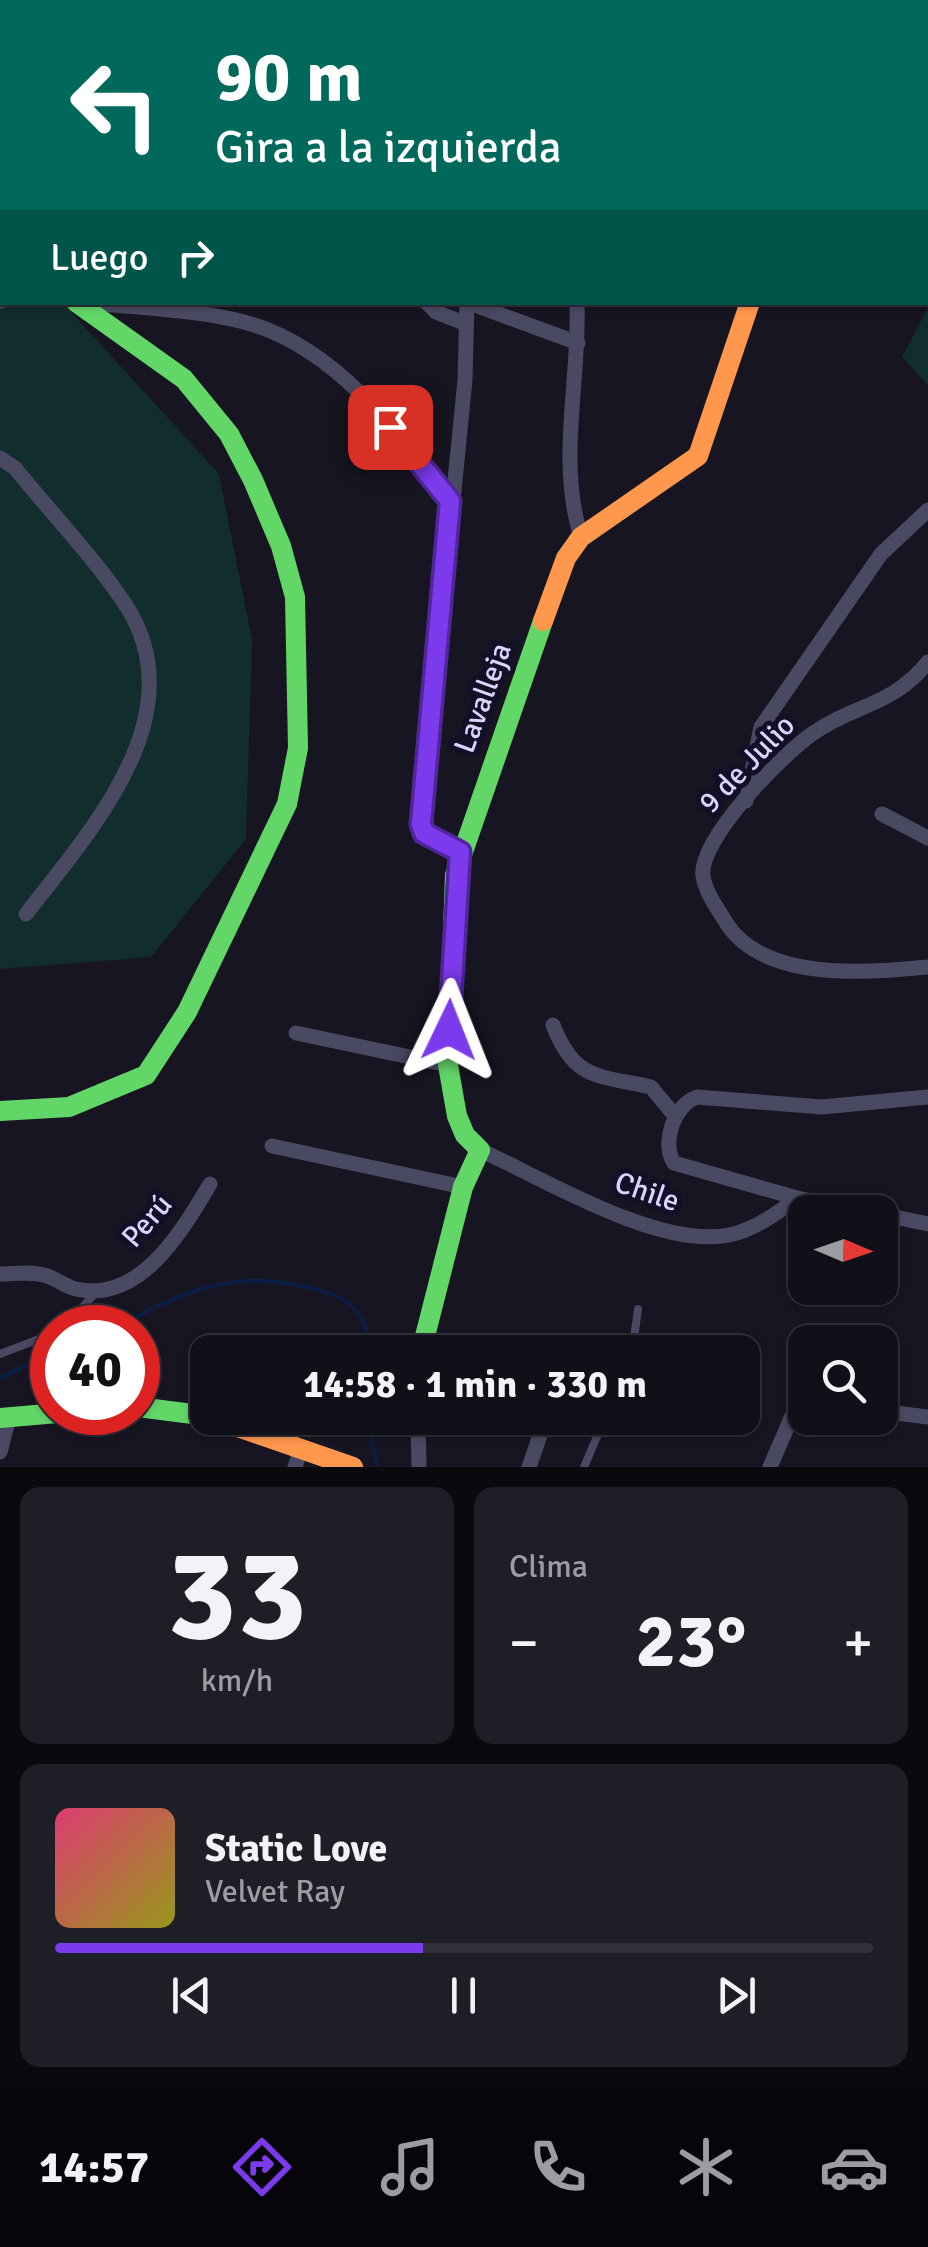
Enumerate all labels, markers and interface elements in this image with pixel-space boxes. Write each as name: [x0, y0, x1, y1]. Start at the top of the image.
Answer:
text: 90 m: [215, 34, 363, 120]
icon: left: [50, 40, 180, 170]
text: Gira a la izquierda: [215, 120, 562, 175]
icon: right: [168, 230, 223, 285]
text: Luego: [50, 234, 148, 281]
pin: [348, 385, 433, 470]
icon: arrive: [363, 400, 418, 455]
street label: Lavalleja: [446, 638, 520, 758]
street label: 9 de Julio: [691, 707, 803, 821]
position arrow: [397, 978, 501, 1082]
street label: Chile: [610, 1164, 684, 1220]
street label: Perú: [114, 1187, 180, 1255]
north arrow: [788, 1195, 898, 1305]
map controls: [788, 1195, 898, 1435]
speed limit sign: 40: [30, 1305, 160, 1435]
button: search: [788, 1325, 898, 1435]
text: 14:58 · 1 min · 330 m: [303, 1361, 647, 1408]
text: 33: [167, 1516, 307, 1676]
text: Clima: [509, 1547, 588, 1586]
text: 23°: [636, 1595, 747, 1688]
text: −: [509, 1609, 539, 1677]
text: +: [843, 1609, 873, 1677]
text: km/h: [201, 1661, 273, 1700]
text: Static Love: [205, 1825, 387, 1872]
text: Velvet Ray: [205, 1872, 345, 1911]
icon: previous: [164, 1968, 219, 2023]
icon: pause: [436, 1968, 491, 2023]
icon: next: [709, 1968, 764, 2023]
icon: directions: [227, 2132, 297, 2202]
icon: music: [375, 2132, 445, 2202]
icon: phone: [523, 2132, 593, 2202]
icon: climate: [671, 2132, 741, 2202]
icon: car: [819, 2132, 889, 2202]
text: 14:57: [39, 2140, 149, 2195]

